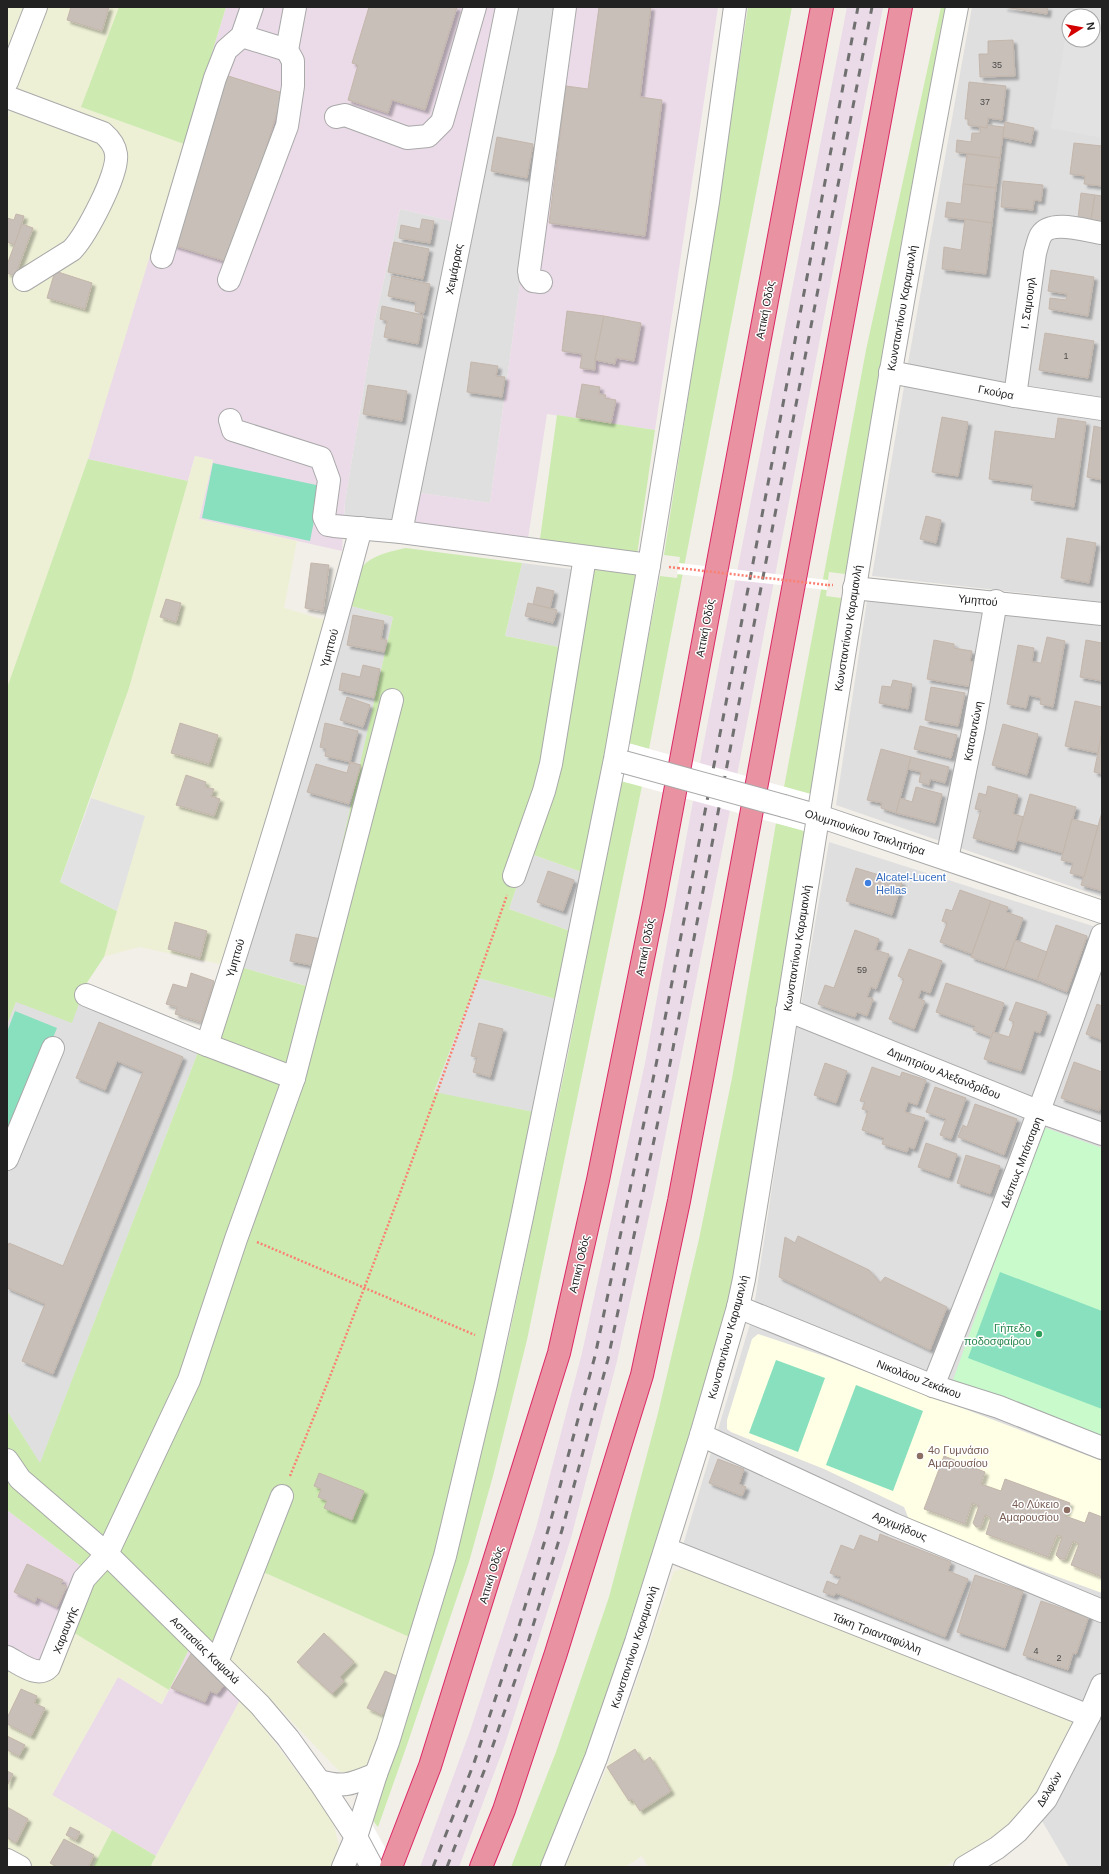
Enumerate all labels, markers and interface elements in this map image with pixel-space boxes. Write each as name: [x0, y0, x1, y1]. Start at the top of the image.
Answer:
north arrow: [1061, 8, 1101, 48]
text: N: [1084, 21, 1097, 31]
house number: 35: [992, 60, 1002, 70]
house number: 37: [980, 97, 990, 107]
street label: Χειμάρρας: [443, 243, 465, 295]
street label: Κωνσταντίνου Καραμανλή: [885, 244, 919, 372]
street label: Ι. Σαμουηλ: [1018, 276, 1038, 330]
street label: Αττική Οδός: [753, 280, 777, 340]
house number: 1: [1063, 351, 1069, 361]
street label: Γκούρα: [977, 383, 1016, 401]
street label: Κωνσταντίνου Καραμανλή: [832, 564, 864, 692]
street label: Υμηττού: [958, 592, 998, 608]
street label: Αττική Οδός: [693, 598, 717, 658]
street label: Υμηττού: [318, 627, 340, 669]
street label: Κατσαντώνη: [961, 700, 985, 762]
street label: Ολυμπιονίκου Τσικλητήρα: [803, 807, 927, 857]
place label: Alcatel-Lucent Hellas: [876, 871, 946, 896]
marker: Alcatel-Lucent Hellas: [863, 878, 873, 888]
street label: Κωνσταντίνου Καραμανλή: [781, 884, 813, 1012]
street label: Αττική Οδός: [633, 917, 657, 977]
street label: Υμηττού: [223, 937, 247, 979]
house number: 59: [857, 965, 867, 975]
street label: Δημητρίου Αλεξανδρίδου: [886, 1045, 1002, 1101]
street label: Δέσπως Μπότσαρη: [998, 1115, 1044, 1209]
street label: Αττική Οδός: [566, 1234, 592, 1294]
street label: Κωνσταντίνου Καραμανλή: [706, 1274, 750, 1400]
place label: Γήπεδο ποδοσφαίρου: [964, 1322, 1031, 1347]
marker: Γήπεδο ποδοσφαίρου: [1034, 1329, 1044, 1339]
street label: Νικολάου Ζεκάκου: [875, 1357, 963, 1401]
place label: 4ο Γυμνάσιο Αμαρουσίου: [928, 1444, 989, 1469]
marker: 4ο Γυμνάσιο Αμαρουσίου: [915, 1451, 925, 1461]
place label: 4ο Λύκειο Αμαρουσίου: [999, 1498, 1059, 1523]
marker: 4ο Λύκειο Αμαρουσίου: [1062, 1505, 1072, 1515]
street label: Αρχιμήδους: [871, 1509, 929, 1543]
street label: Αττική Οδός: [477, 1545, 505, 1605]
street label: Κωνσταντίνου Καραμανλή: [609, 1584, 659, 1710]
street label: Χαραυγής: [51, 1605, 79, 1655]
street label: Τάκη Τριανταφύλλη: [831, 1610, 923, 1656]
street label: Ασπασίας Καψαλά: [168, 1614, 242, 1686]
house number: 4: [1033, 1646, 1039, 1656]
house number: 2: [1056, 1653, 1062, 1663]
street label: Δελφών: [1034, 1769, 1064, 1809]

